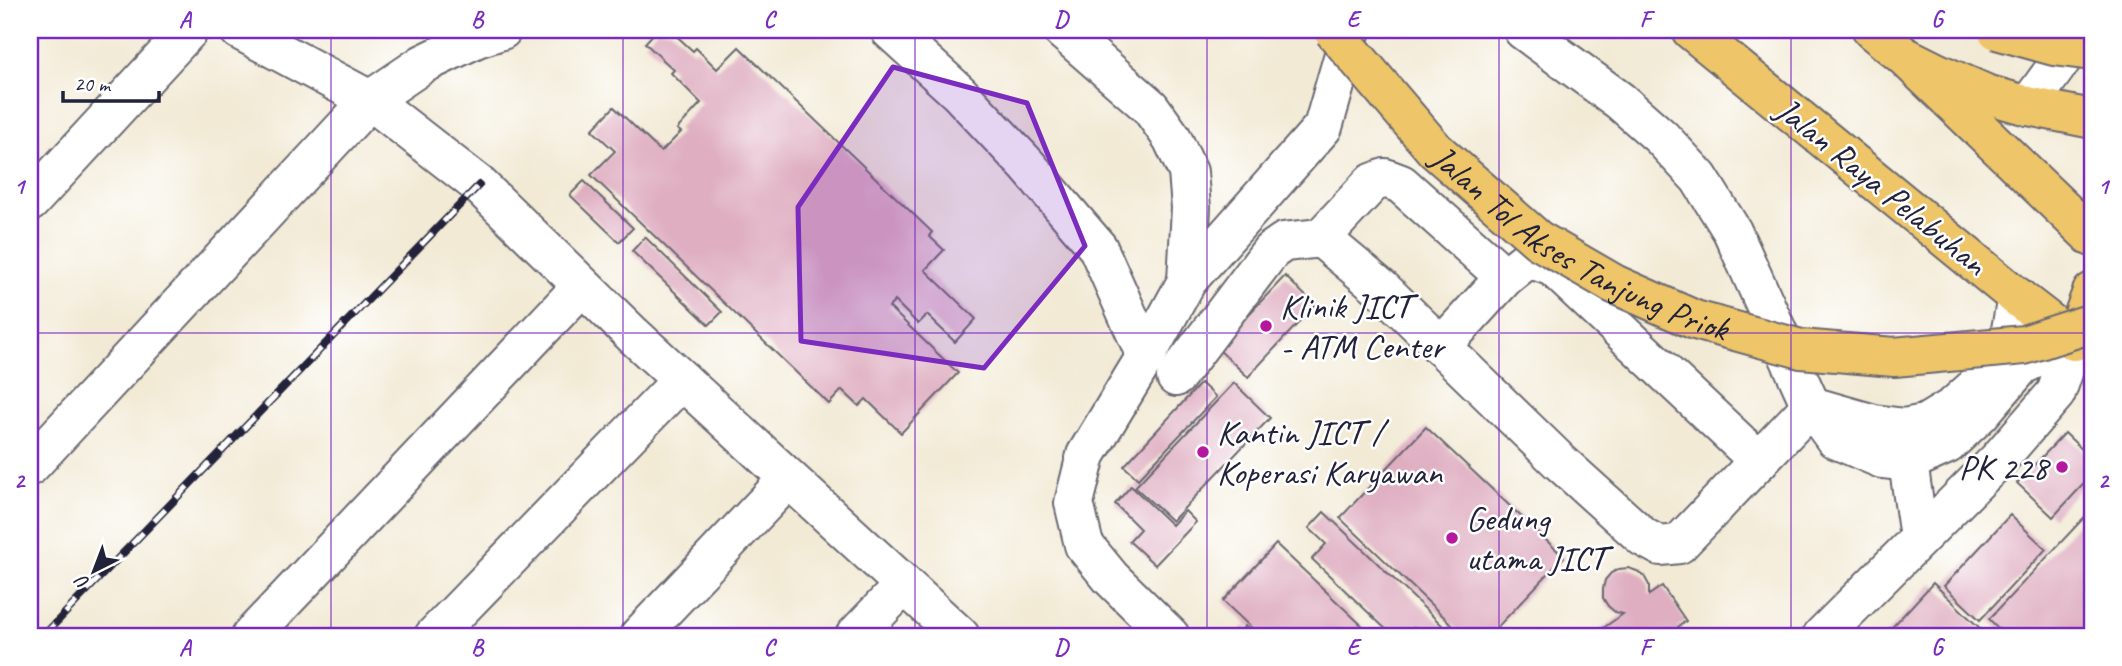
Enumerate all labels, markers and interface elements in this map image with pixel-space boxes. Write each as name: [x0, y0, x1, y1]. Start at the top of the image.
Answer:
text: A: [179, 5, 193, 34]
text: B: [471, 5, 485, 34]
text: C: [764, 5, 778, 34]
text: D: [1054, 5, 1070, 34]
text: E: [1347, 5, 1363, 34]
text: F: [1640, 5, 1656, 34]
text: G: [1931, 5, 1946, 34]
scale bar: [63, 60, 159, 104]
text: 20 m: [74, 71, 112, 97]
street label: Jalan Raya Pelabuhan: [1765, 86, 1997, 286]
street label: Jalan Tol Akses Tanjung Priok: [1420, 134, 1735, 352]
text: 1: [14, 172, 27, 201]
text: 1: [2098, 172, 2111, 201]
place label: Klinik JICT - ATM Center: [1280, 284, 1446, 369]
marker: Klinik JICT - ATM Center: [1258, 318, 1274, 334]
place label: Kantin JICT / Koperasi Karyawan: [1217, 410, 1443, 495]
marker: Kantin JICT / Koperasi Karyawan: [1195, 444, 1211, 460]
place label: PK 228: [1959, 445, 2051, 490]
marker: PK 228: [2054, 459, 2070, 475]
text: 2: [14, 466, 27, 495]
text: 2: [2098, 466, 2111, 495]
place label: Gedung utama JICT: [1466, 496, 1615, 581]
marker: Gedung utama JICT: [1444, 530, 1460, 546]
north arrow: [60, 536, 130, 606]
text: U: [69, 568, 95, 595]
text: A: [179, 633, 193, 662]
text: B: [471, 633, 485, 662]
text: C: [764, 633, 778, 662]
text: D: [1054, 633, 1070, 662]
text: E: [1347, 633, 1363, 662]
text: F: [1640, 633, 1656, 662]
text: G: [1931, 633, 1946, 662]

